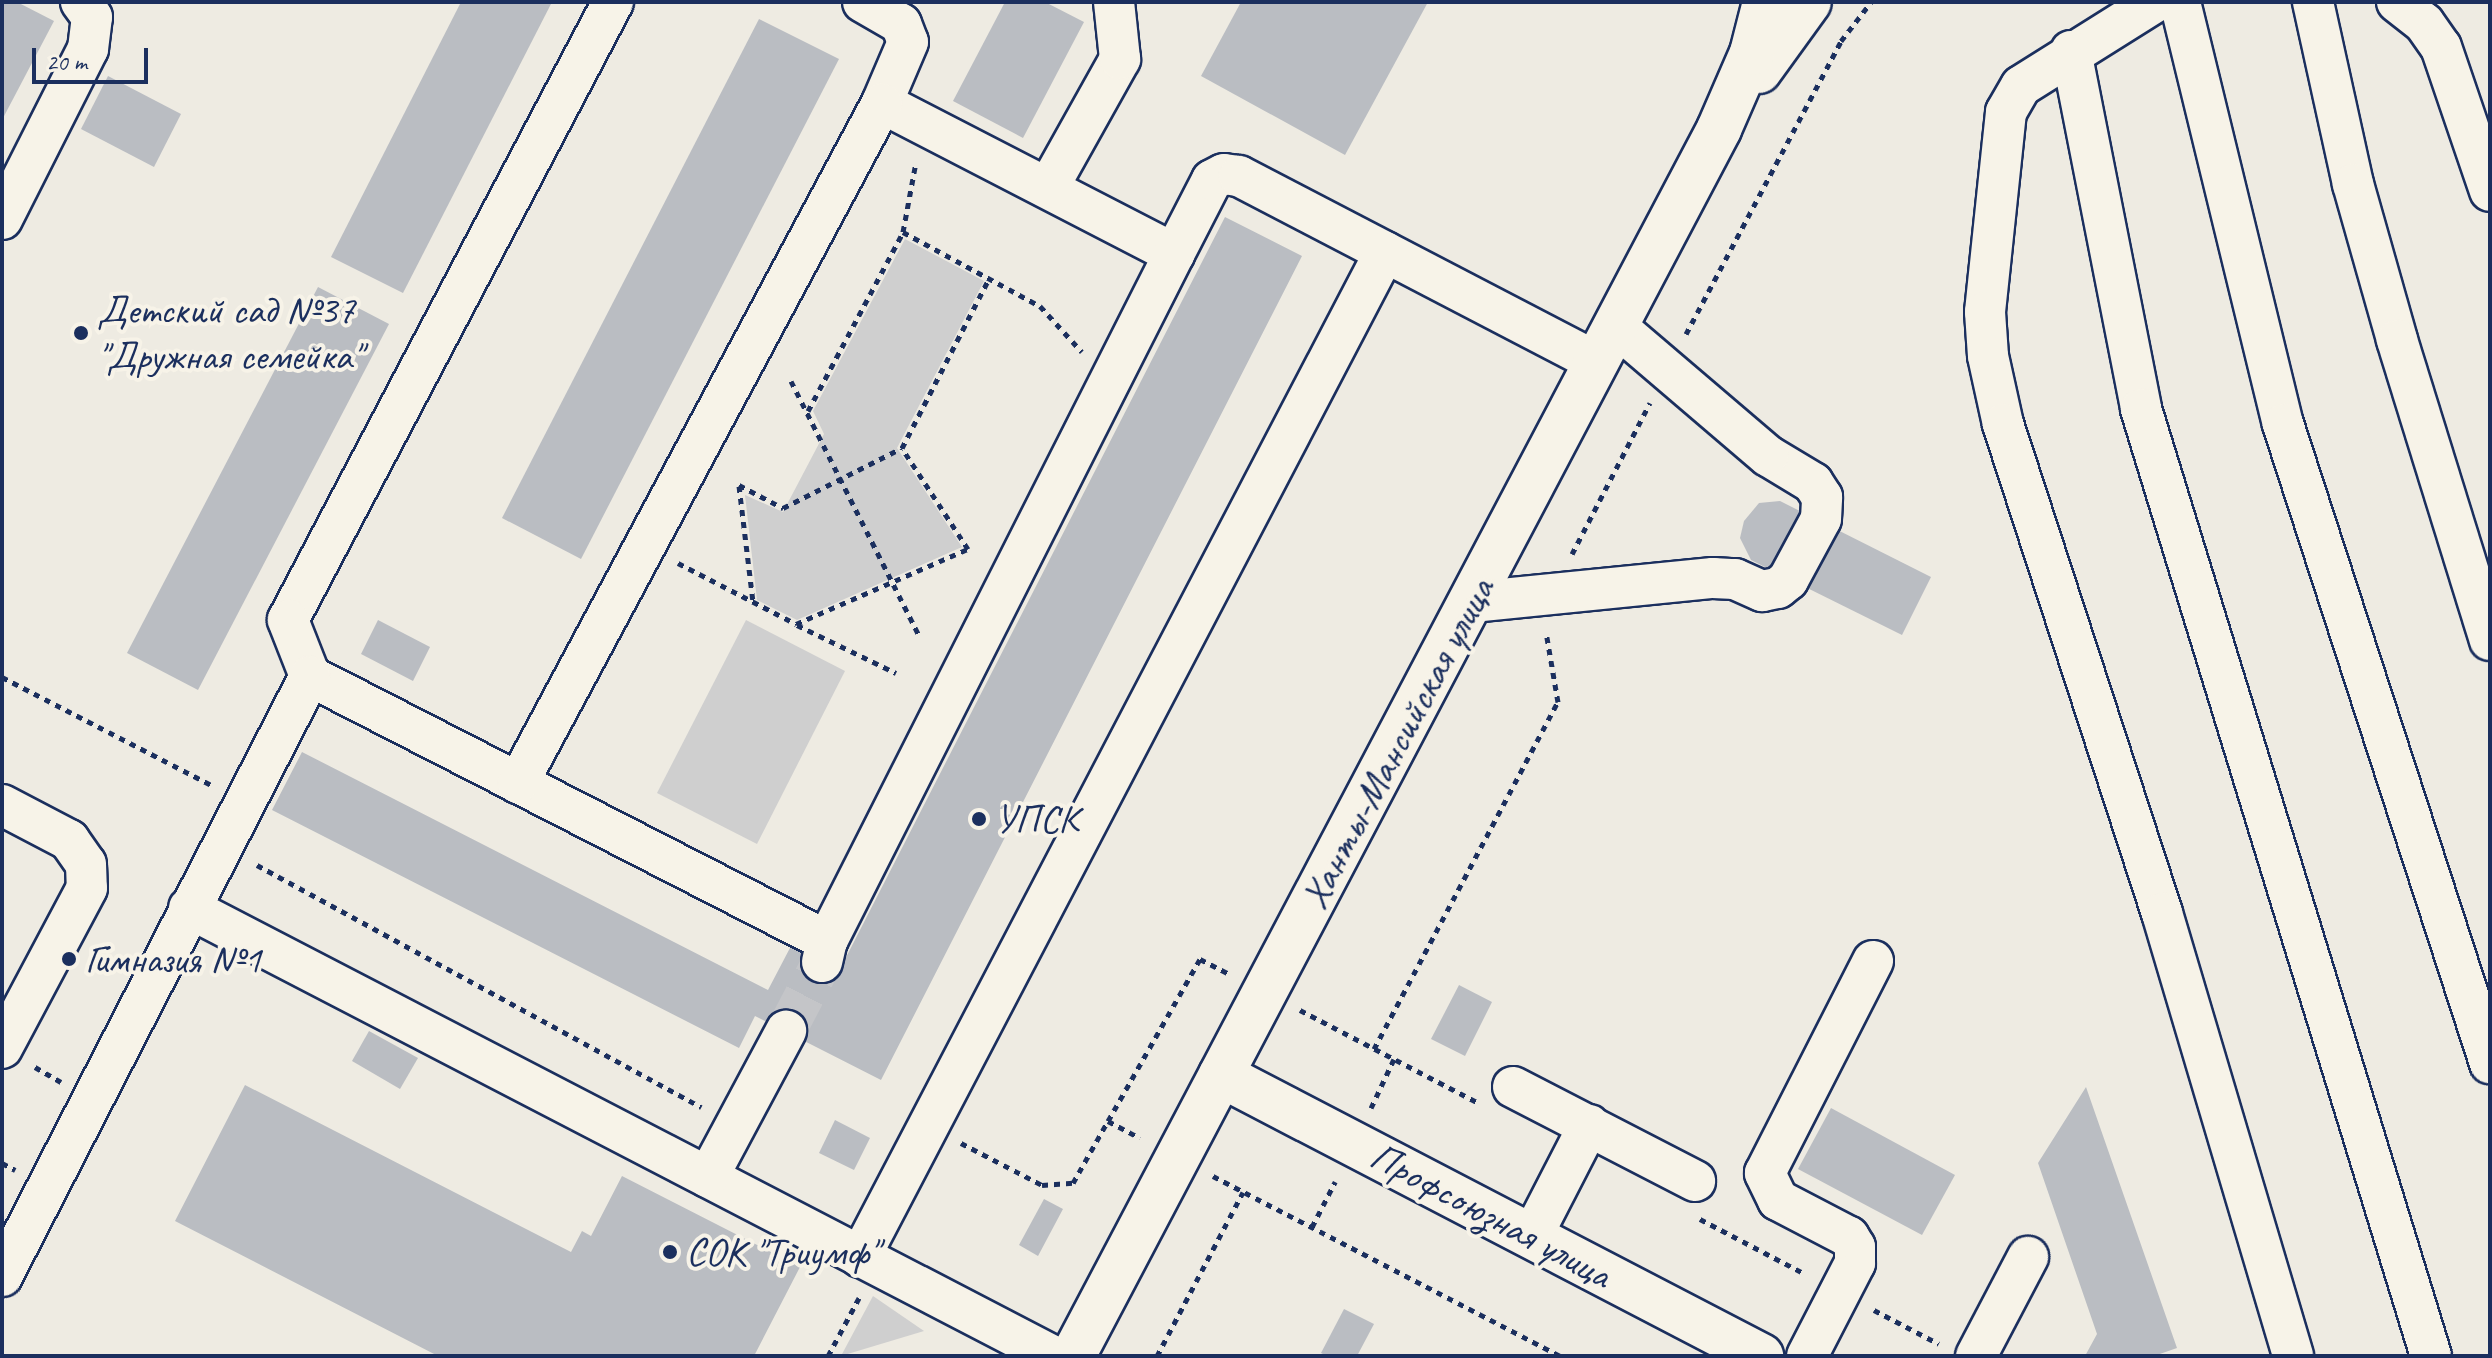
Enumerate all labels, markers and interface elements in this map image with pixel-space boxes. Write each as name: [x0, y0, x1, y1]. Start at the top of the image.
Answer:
scale bar: [36, 32, 152, 82]
text: 20 m: [46, 47, 87, 77]
place label: Детский сад №37 "Дружная семейка": [97, 286, 361, 380]
marker: Детский сад №37 "Дружная семейка": [72, 324, 90, 342]
street label: Ханты-Мансийская улица: [1289, 568, 1505, 918]
place label: УПСК: [995, 795, 1078, 843]
marker: УПСК: [970, 810, 988, 828]
place label: Гимназия №1: [85, 935, 261, 983]
marker: Гимназия №1: [60, 950, 78, 968]
street label: Профсоюзная улица: [1361, 1131, 1621, 1299]
place label: СОК "Триумф": [686, 1228, 878, 1276]
marker: СОК "Триумф": [661, 1243, 679, 1261]

